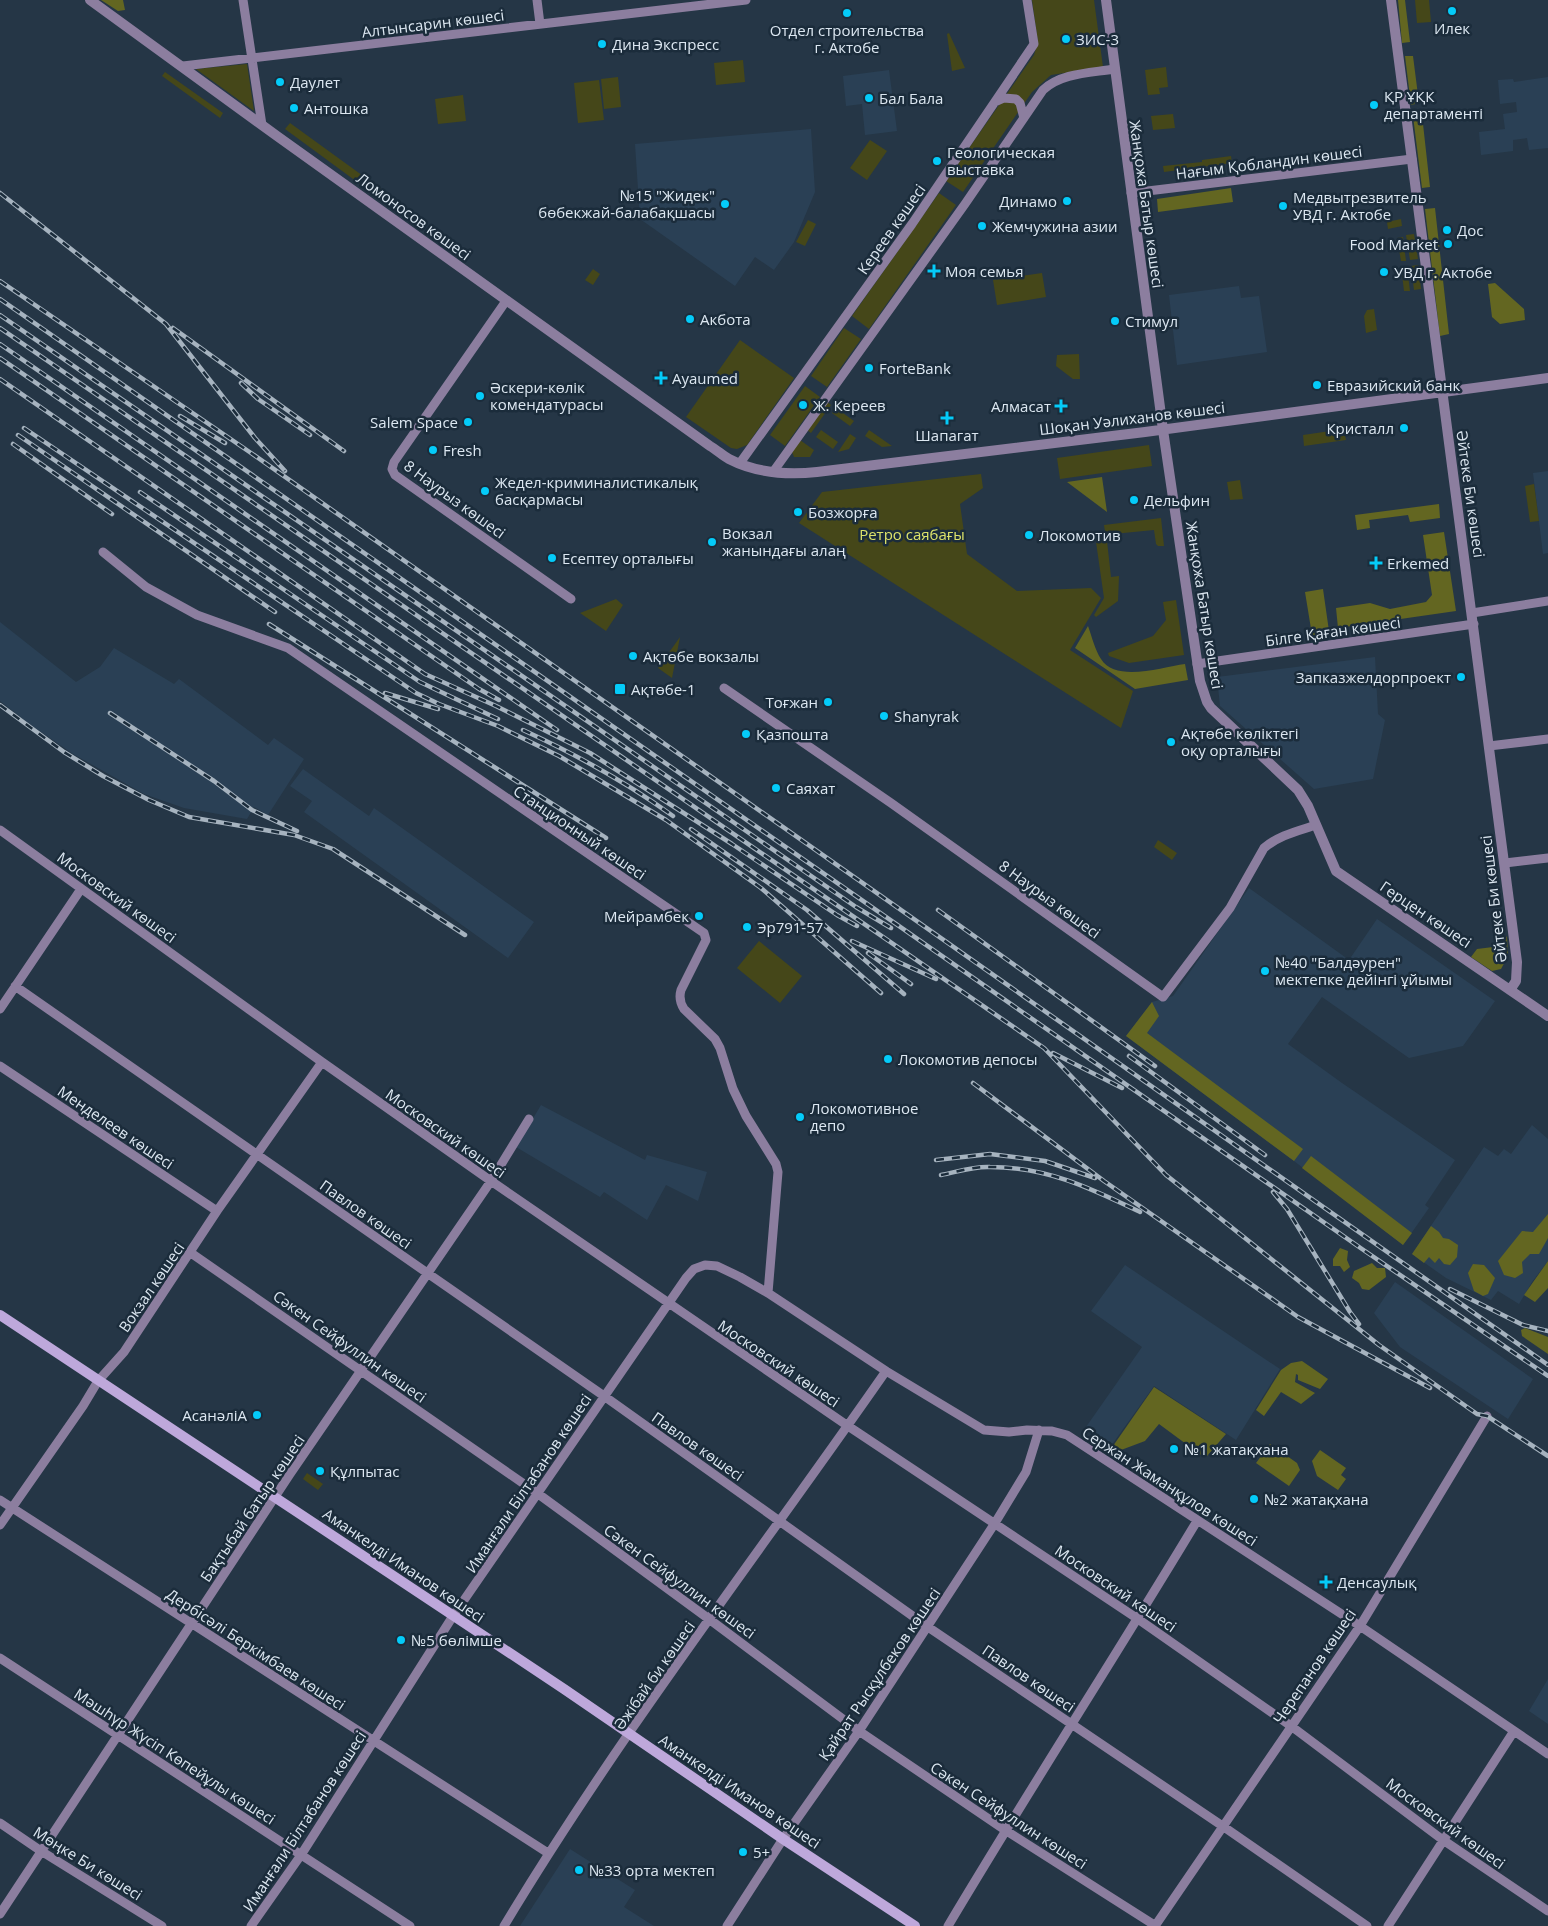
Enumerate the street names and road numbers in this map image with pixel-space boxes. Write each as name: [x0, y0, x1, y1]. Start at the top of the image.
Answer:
street label: Алтынсарин көшесі: [361, 4, 505, 42]
street label: Жанқожа Батыр көшесі: [1125, 119, 1169, 289]
street label: Нағым Қобландин көшесі: [1175, 141, 1363, 183]
street label: Ломоносов көшесі: [353, 168, 475, 264]
street label: Кереев көшесі: [853, 180, 929, 278]
street label: Шоқан Уәлиханов көшесі: [1038, 397, 1226, 439]
street label: Әйтеке Би көшесі: [1452, 429, 1490, 559]
street label: 8 Наурыз көшесі: [400, 455, 510, 543]
street label: Жанқожа Батыр көшесі: [1182, 520, 1228, 690]
street label: Білге Қаған көшесі: [1264, 612, 1402, 650]
street label: Станционный көшесі: [510, 780, 650, 884]
street label: Әйтеке Би көшесі: [1475, 834, 1511, 964]
street label: Московский көшесі: [53, 847, 181, 947]
street label: 8 Наурыз көшесі: [995, 855, 1105, 943]
street label: Герцен көшесі: [1376, 876, 1476, 952]
street label: Менделеев көшесі: [54, 1081, 178, 1173]
street label: Московский көшесі: [382, 1084, 510, 1182]
street label: Павлов көшесі: [316, 1175, 416, 1253]
street label: Вокзал көшесі: [114, 1238, 188, 1336]
street label: Сәкен Сейфуллин көшесі: [269, 1285, 431, 1407]
street label: Московский көшесі: [714, 1315, 844, 1411]
street label: Иманғали Білтабанов көшесі: [460, 1390, 596, 1576]
street label: Павлов көшесі: [648, 1407, 748, 1485]
street label: Сержан Жаманқұлов көшесі: [1079, 1422, 1261, 1550]
street label: Бақтыбай батыр көшесі: [195, 1431, 309, 1585]
street label: Аманкелді Иманов көшесі: [319, 1503, 489, 1627]
street label: Сәкен Сейфуллин көшесі: [600, 1519, 760, 1643]
street label: Московский көшесі: [1051, 1540, 1181, 1636]
street label: Дербісәлі Беркімбаев көшесі: [163, 1584, 349, 1714]
street label: Қайрат Рысқұлбеков көшесі: [814, 1584, 944, 1764]
street label: Черепанов көшесі: [1268, 1605, 1360, 1727]
street label: Әжібай би көшесі: [609, 1617, 699, 1733]
street label: Павлов көшесі: [979, 1640, 1079, 1716]
street label: Мәшһүр Жүсіп Көпейұлы көшесі: [71, 1683, 279, 1829]
street label: Иманғали Білтабанов көшесі: [238, 1727, 370, 1915]
street label: Аманкелді Иманов көшесі: [655, 1729, 825, 1853]
street label: Сәкен Сейфуллин көшесі: [927, 1757, 1091, 1873]
street label: Московский көшесі: [1382, 1773, 1510, 1873]
street label: Мөңке Би көшесі: [30, 1822, 146, 1904]

